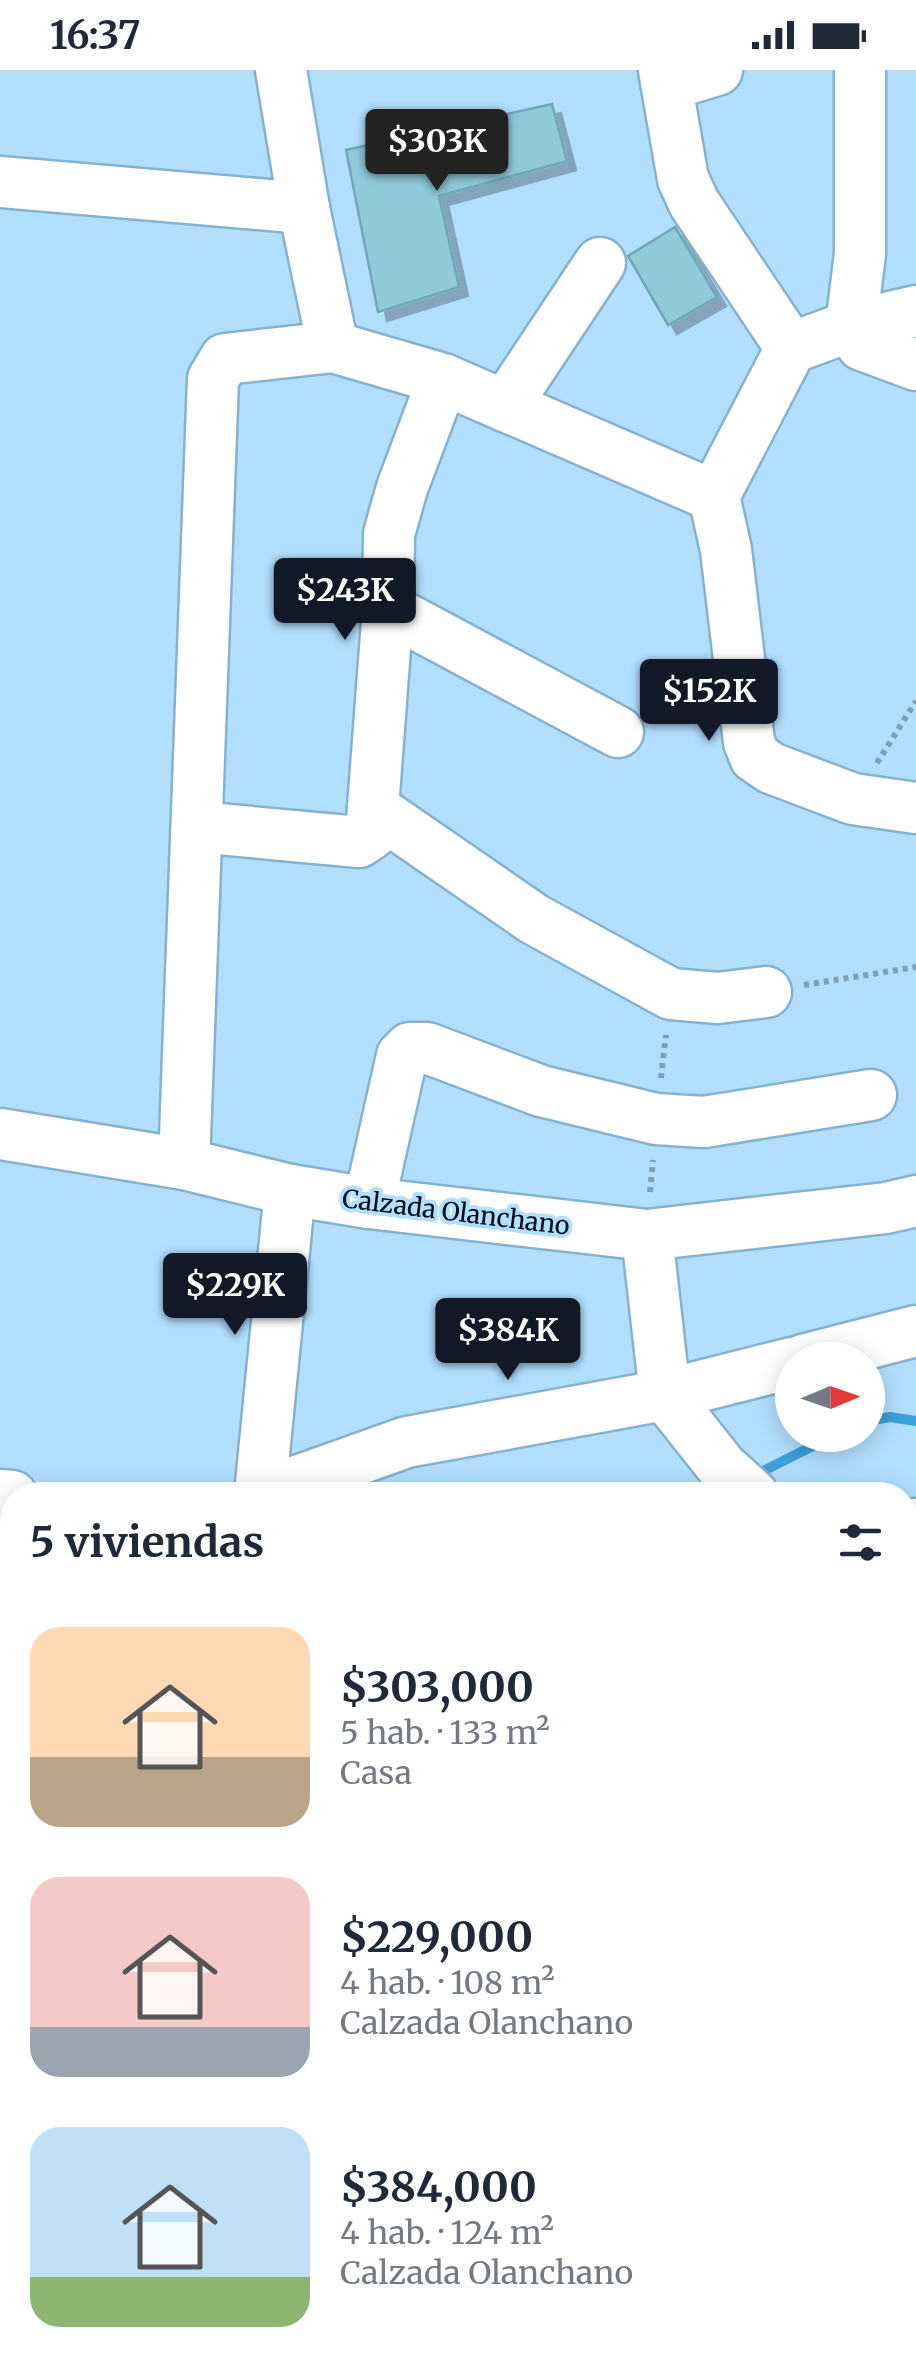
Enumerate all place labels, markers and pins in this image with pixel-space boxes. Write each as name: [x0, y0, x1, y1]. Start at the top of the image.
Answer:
pin: $303K: [367, 109, 507, 194]
pin: $243K: [275, 558, 415, 643]
pin: $152K: [639, 659, 779, 744]
pin: $229K: [165, 1253, 305, 1338]
pin: $384K: [438, 1298, 578, 1383]

